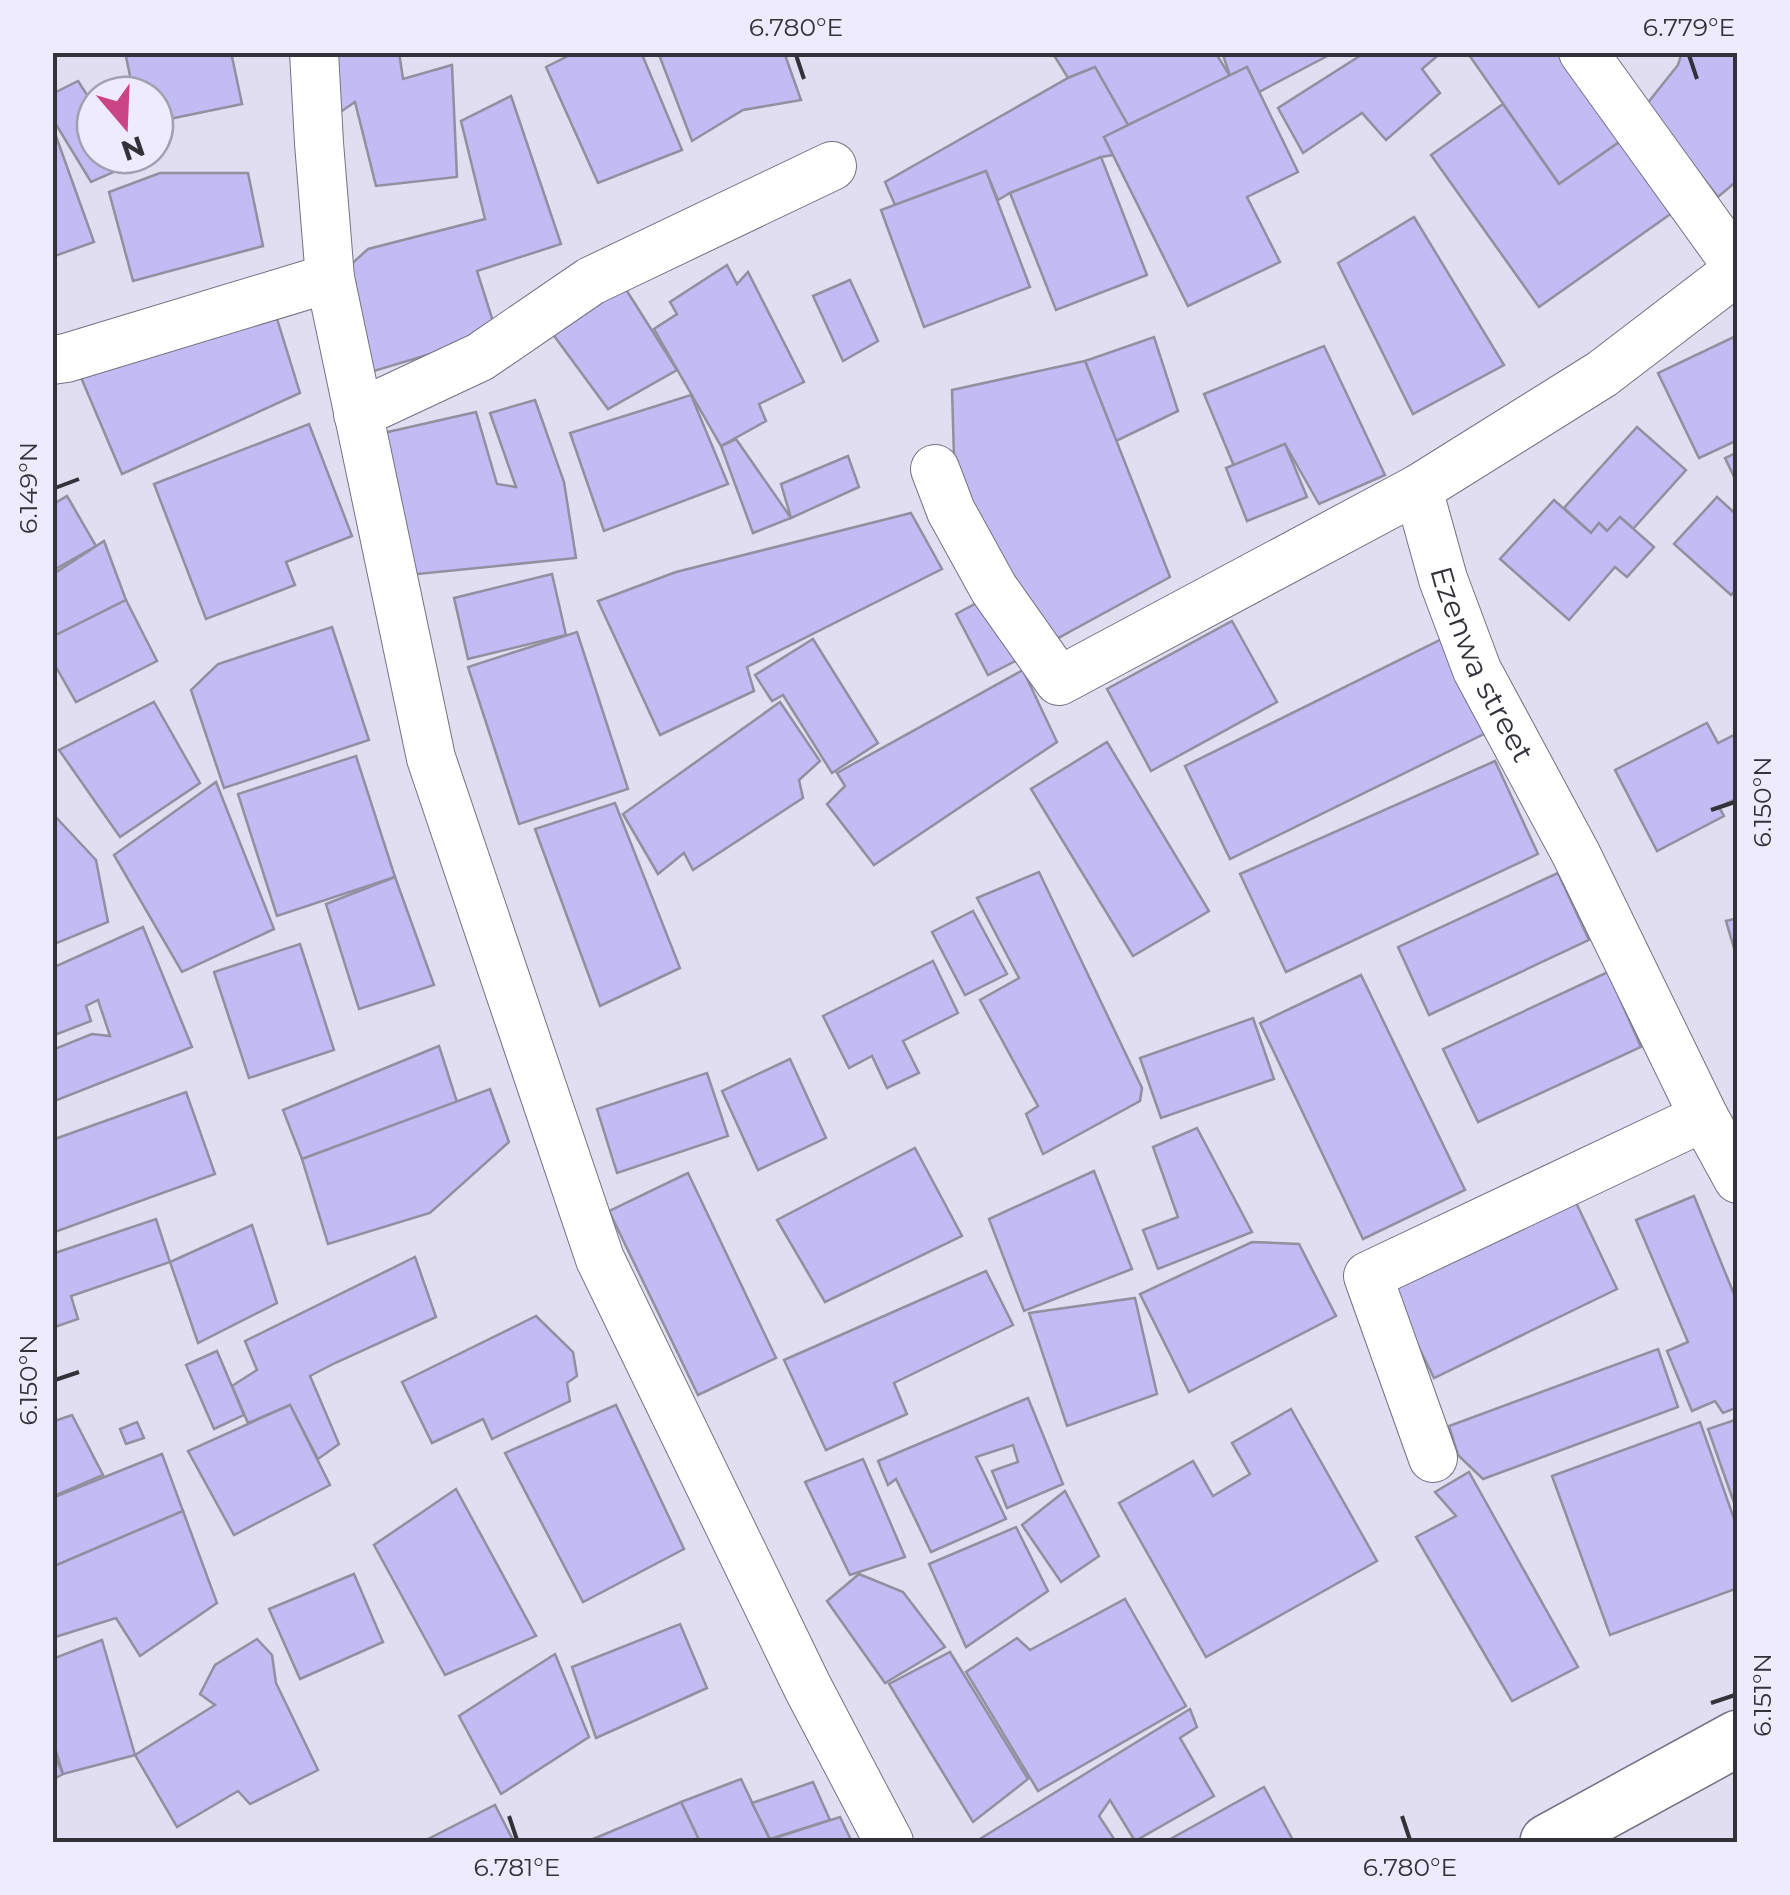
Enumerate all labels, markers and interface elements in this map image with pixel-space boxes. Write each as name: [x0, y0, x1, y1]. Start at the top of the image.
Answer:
text: 6.780°E: [749, 12, 843, 42]
text: 6.779°E: [1643, 12, 1735, 42]
north arrow: [75, 75, 175, 175]
text: N: [117, 129, 149, 168]
text: 6.149°N: [13, 442, 43, 534]
street label: Ezenwa street: [1422, 562, 1542, 768]
text: 6.150°N: [1747, 756, 1777, 848]
text: 6.150°N: [13, 1334, 43, 1426]
text: 6.151°N: [1747, 1653, 1777, 1737]
text: 6.781°E: [474, 1852, 560, 1882]
text: 6.780°E: [1363, 1852, 1457, 1882]

